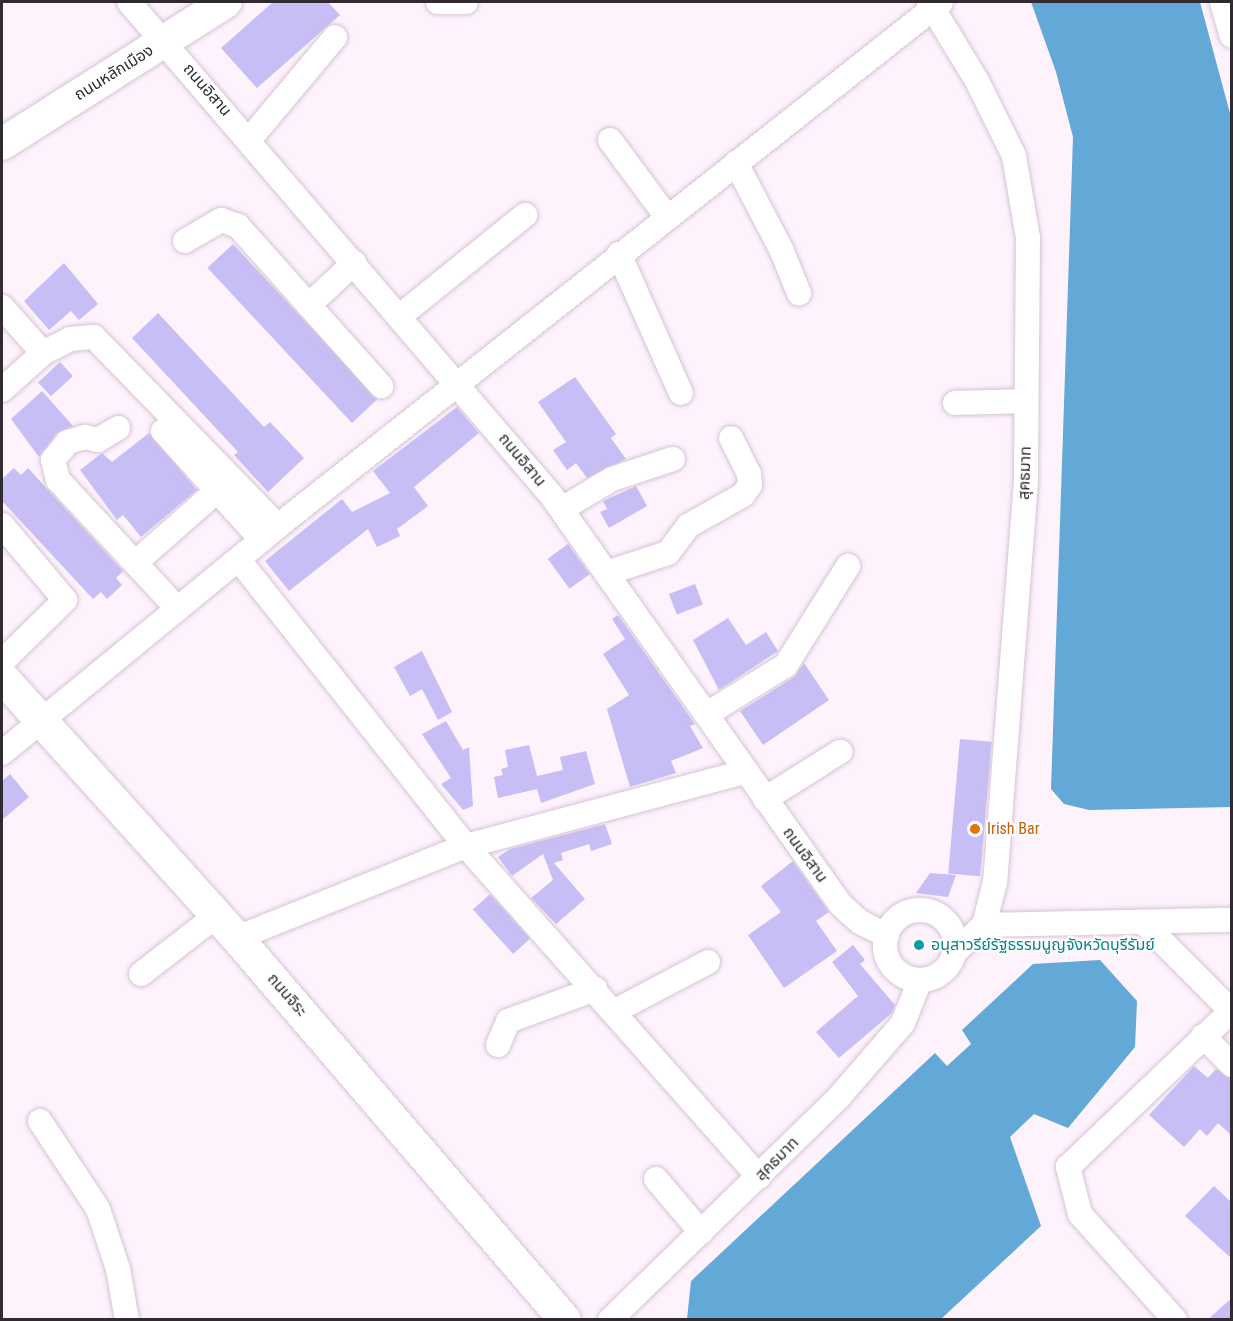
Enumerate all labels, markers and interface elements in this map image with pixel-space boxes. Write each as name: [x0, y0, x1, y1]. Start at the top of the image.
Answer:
street label: ถนนหลักเมือง: [71, 41, 157, 105]
street label: ถนนอิสาน: [179, 60, 235, 120]
street label: ถนนอิสาน: [494, 429, 550, 491]
street label: สุคธมาท: [1014, 446, 1036, 500]
place label: Irish Bar: [987, 819, 1040, 839]
marker: Irish Bar: [968, 822, 982, 836]
street label: ถนนอิสาน: [778, 824, 832, 886]
place label: อนุสาวรีย์รัฐธรรมนูญจังหวัดบุรีรัมย์: [931, 935, 1155, 955]
marker: อนุสาวรีย์รัฐธรรมนูญจังหวัดบุรีรัมย์: [912, 938, 926, 952]
street label: ถนนจิระ: [263, 969, 311, 1021]
street label: สุคธมาท: [751, 1133, 803, 1185]

